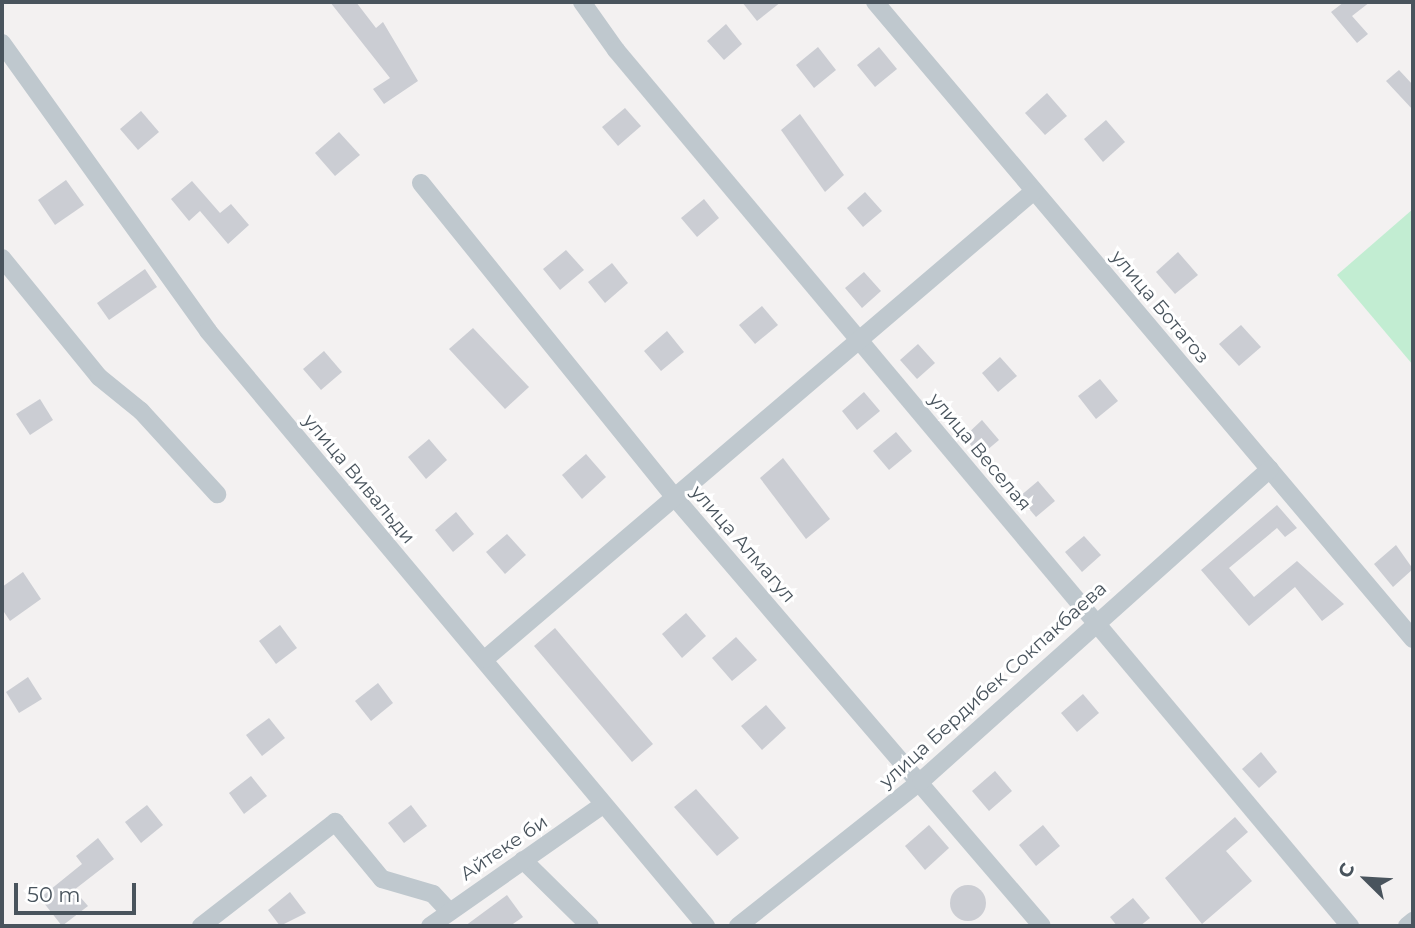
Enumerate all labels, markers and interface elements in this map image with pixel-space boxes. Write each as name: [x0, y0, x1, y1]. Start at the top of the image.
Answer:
street label: улица Ботагоз: [1106, 246, 1214, 368]
street label: улица Веселая: [924, 388, 1036, 516]
street label: улица Вивальди: [298, 410, 420, 548]
street label: улица Алмагул: [686, 481, 800, 607]
street label: улица Бердибек Сокпакбаева: [875, 577, 1111, 793]
street label: Айтеке би: [456, 810, 552, 886]
north arrow: [1331, 844, 1401, 914]
text: С: [1333, 859, 1360, 881]
scale bar: [18, 869, 140, 913]
text: 50 m: [27, 882, 81, 907]

